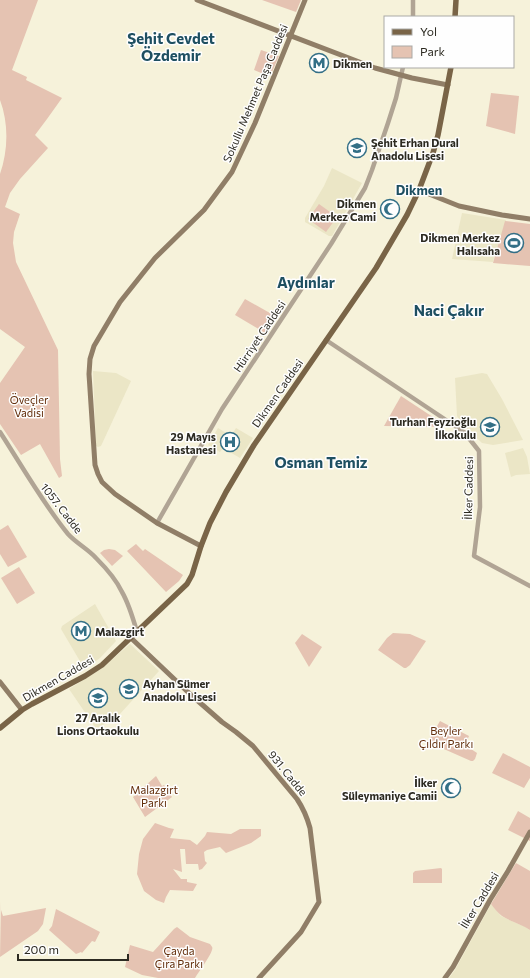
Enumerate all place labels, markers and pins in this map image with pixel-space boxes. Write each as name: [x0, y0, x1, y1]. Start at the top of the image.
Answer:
metro station icon: Dikmen: [308, 52, 330, 74]
place label: Dikmen: [333, 57, 372, 70]
place label: Şehit Erhan Dural Anadolu Lisesi: [371, 136, 459, 162]
school or university icon: Şehit Erhan Dural Anadolu Lisesi: [346, 137, 368, 159]
place label: Dikmen Merkez Cami: [310, 197, 376, 223]
mosque icon: Dikmen Merkez Cami: [379, 198, 401, 220]
place label: Dikmen Merkez Halısaha: [420, 231, 500, 257]
sports icon: Dikmen Merkez Halısaha: [503, 232, 525, 254]
place label: Turhan Feyzioğlu İlkokulu: [390, 415, 476, 441]
school or university icon: Turhan Feyzioğlu İlkokulu: [479, 416, 501, 438]
place label: 29 Mayıs Hastanesi: [166, 430, 216, 456]
hospital icon: 29 Mayıs Hastanesi: [219, 431, 241, 453]
metro station icon: Malazgirt: [70, 620, 92, 642]
place label: Malazgirt: [95, 625, 144, 638]
place label: Ayhan Sümer Anadolu Lisesi: [143, 677, 216, 703]
school or university icon: Ayhan Sümer Anadolu Lisesi: [118, 678, 140, 700]
school or university icon: 27 Aralık Lions Ortaokulu: [87, 687, 109, 709]
place label: 27 Aralık Lions Ortaokulu: [57, 711, 139, 737]
place label: İlker Süleymaniye Camii: [342, 776, 437, 802]
mosque icon: İlker Süleymaniye Camii: [440, 777, 462, 799]

